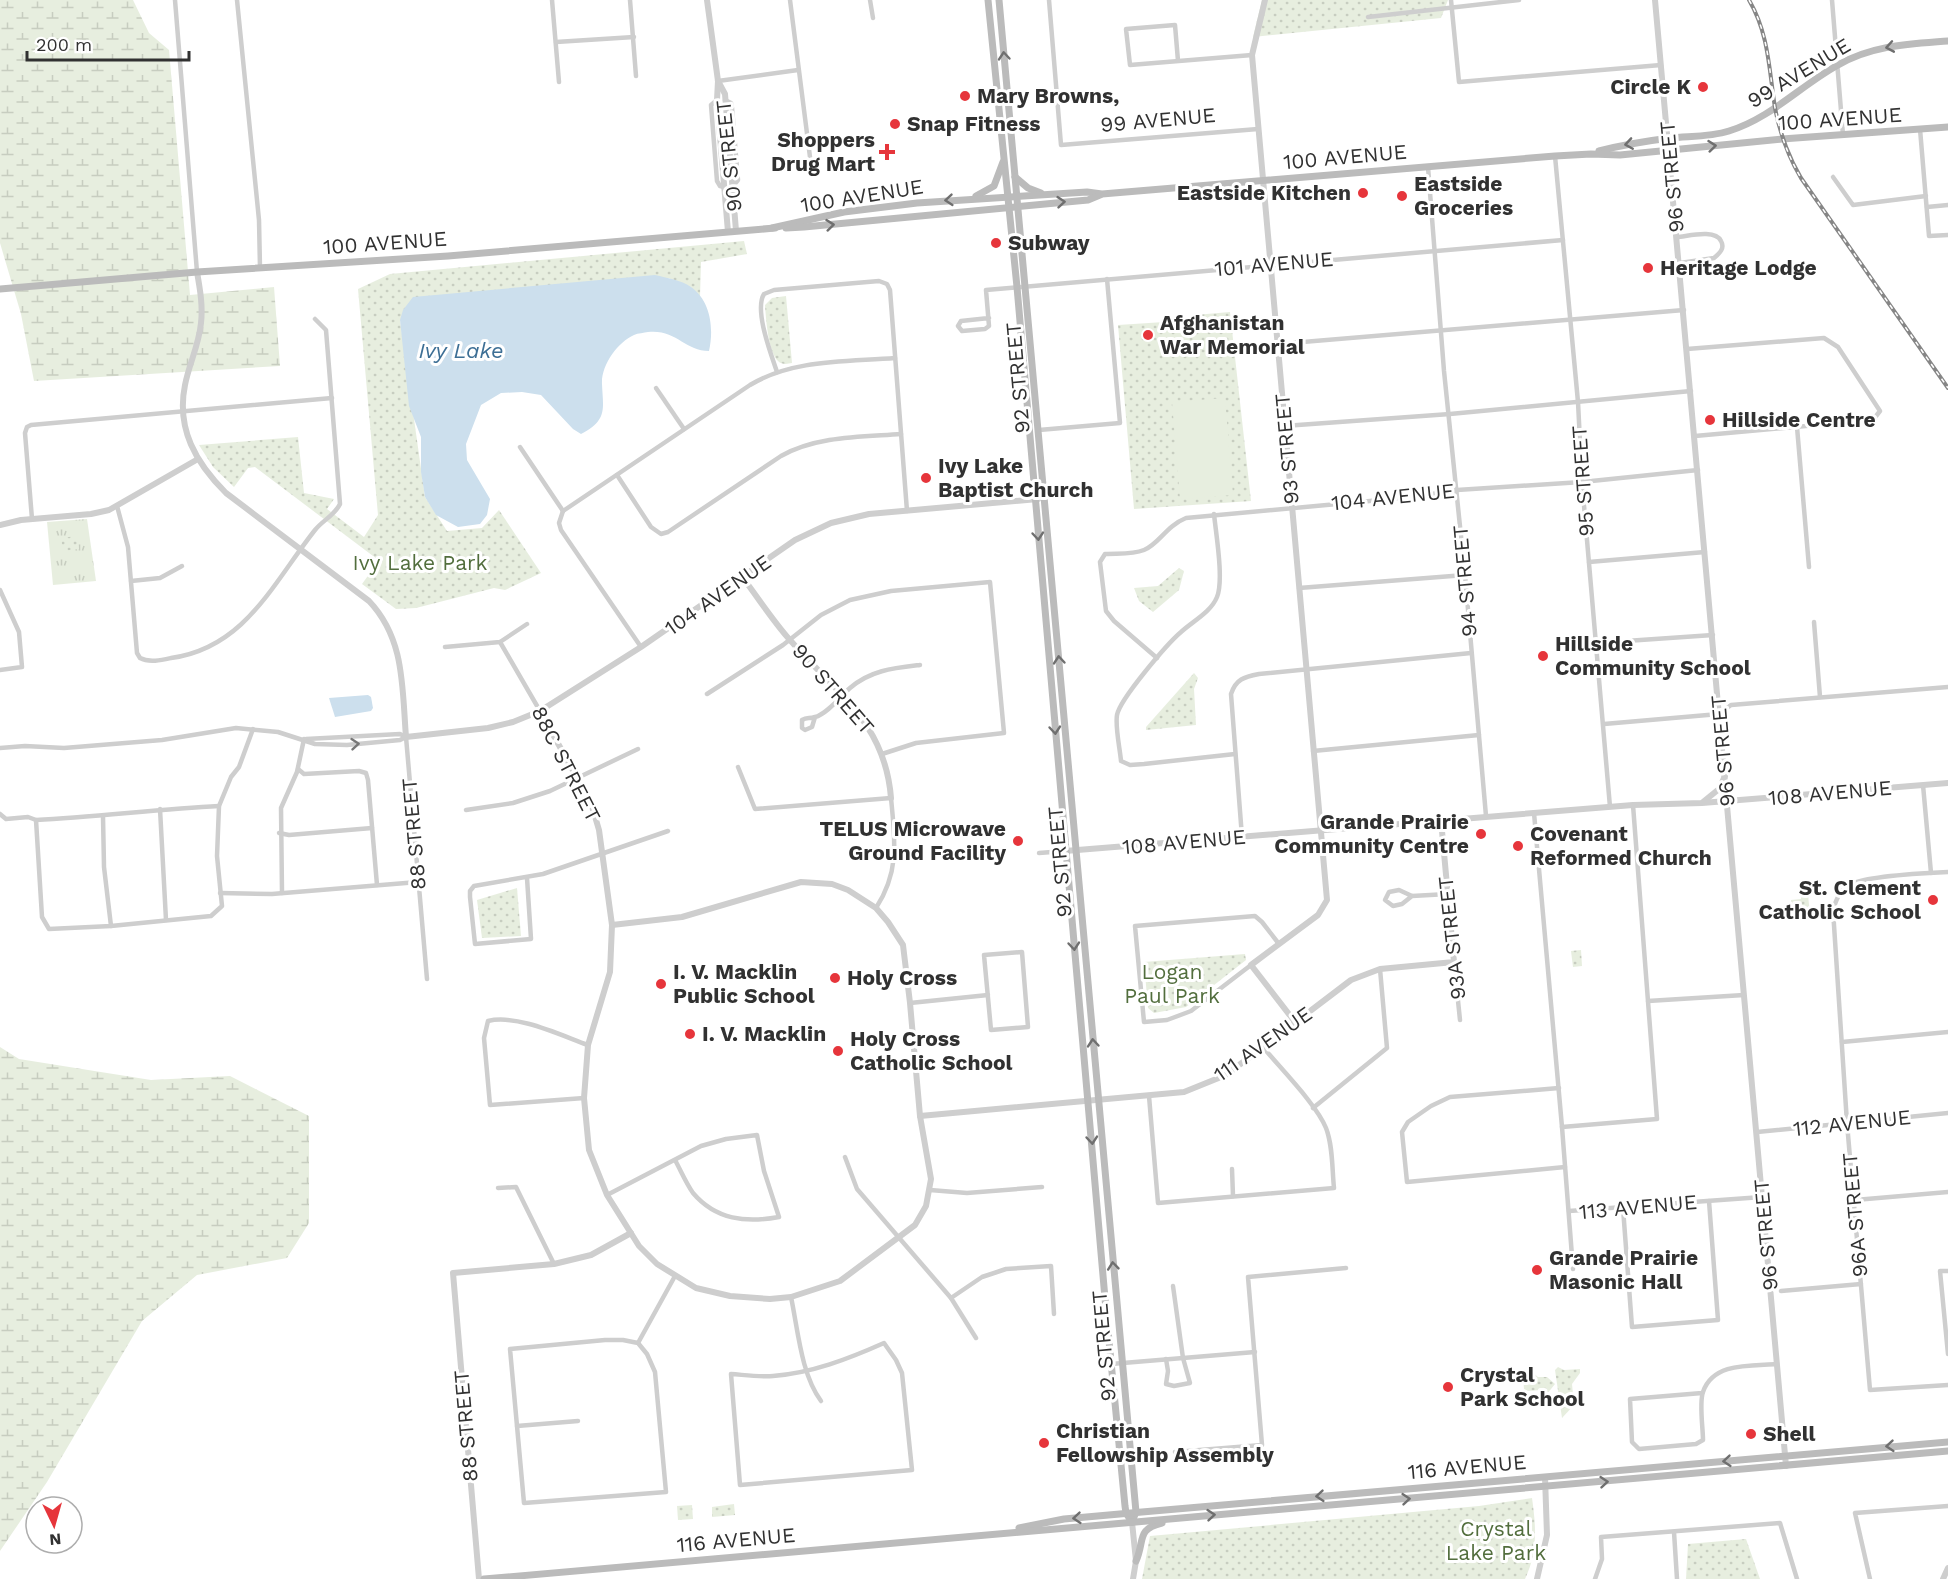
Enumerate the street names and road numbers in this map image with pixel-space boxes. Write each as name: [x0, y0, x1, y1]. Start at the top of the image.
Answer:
street label: 99 AVENUE: [1743, 32, 1855, 113]
street label: 90 STREET: [710, 99, 747, 213]
street label: 99 AVENUE: [1099, 102, 1217, 137]
street label: 100 AVENUE: [1777, 102, 1903, 135]
street label: 96 STREET: [1654, 120, 1689, 234]
street label: 100 AVENUE: [1282, 139, 1408, 174]
street label: 100 AVENUE: [799, 173, 925, 218]
street label: 100 AVENUE: [322, 226, 448, 259]
street label: 101 AVENUE: [1214, 246, 1334, 281]
street label: 92 STREET: [1000, 321, 1035, 435]
street label: 93 STREET: [1269, 392, 1304, 505]
street label: 95 STREET: [1566, 424, 1599, 537]
street label: 104 AVENUE: [1330, 478, 1456, 515]
street label: 94 STREET: [1447, 524, 1482, 638]
street label: 104 AVENUE: [660, 549, 776, 640]
street label: 90 STREET: [787, 638, 880, 739]
street label: 96 STREET: [1705, 694, 1740, 808]
street label: 88C STREET: [527, 702, 606, 826]
street label: 108 AVENUE: [1767, 775, 1893, 810]
street label: 88 STREET: [396, 777, 431, 891]
street label: 92 STREET: [1042, 805, 1077, 919]
street label: 108 AVENUE: [1121, 824, 1247, 859]
street label: 93A STREET: [1433, 875, 1470, 1001]
street label: 111 AVENUE: [1209, 1001, 1317, 1087]
street label: 112 AVENUE: [1792, 1104, 1912, 1141]
street label: 96A STREET: [1837, 1151, 1872, 1278]
street label: 96 STREET: [1748, 1178, 1783, 1292]
street label: 113 AVENUE: [1578, 1189, 1698, 1224]
street label: 92 STREET: [1086, 1289, 1121, 1403]
street label: 88 STREET: [448, 1369, 483, 1483]
street label: 116 AVENUE: [1407, 1449, 1527, 1484]
street label: 116 AVENUE: [676, 1522, 796, 1557]

